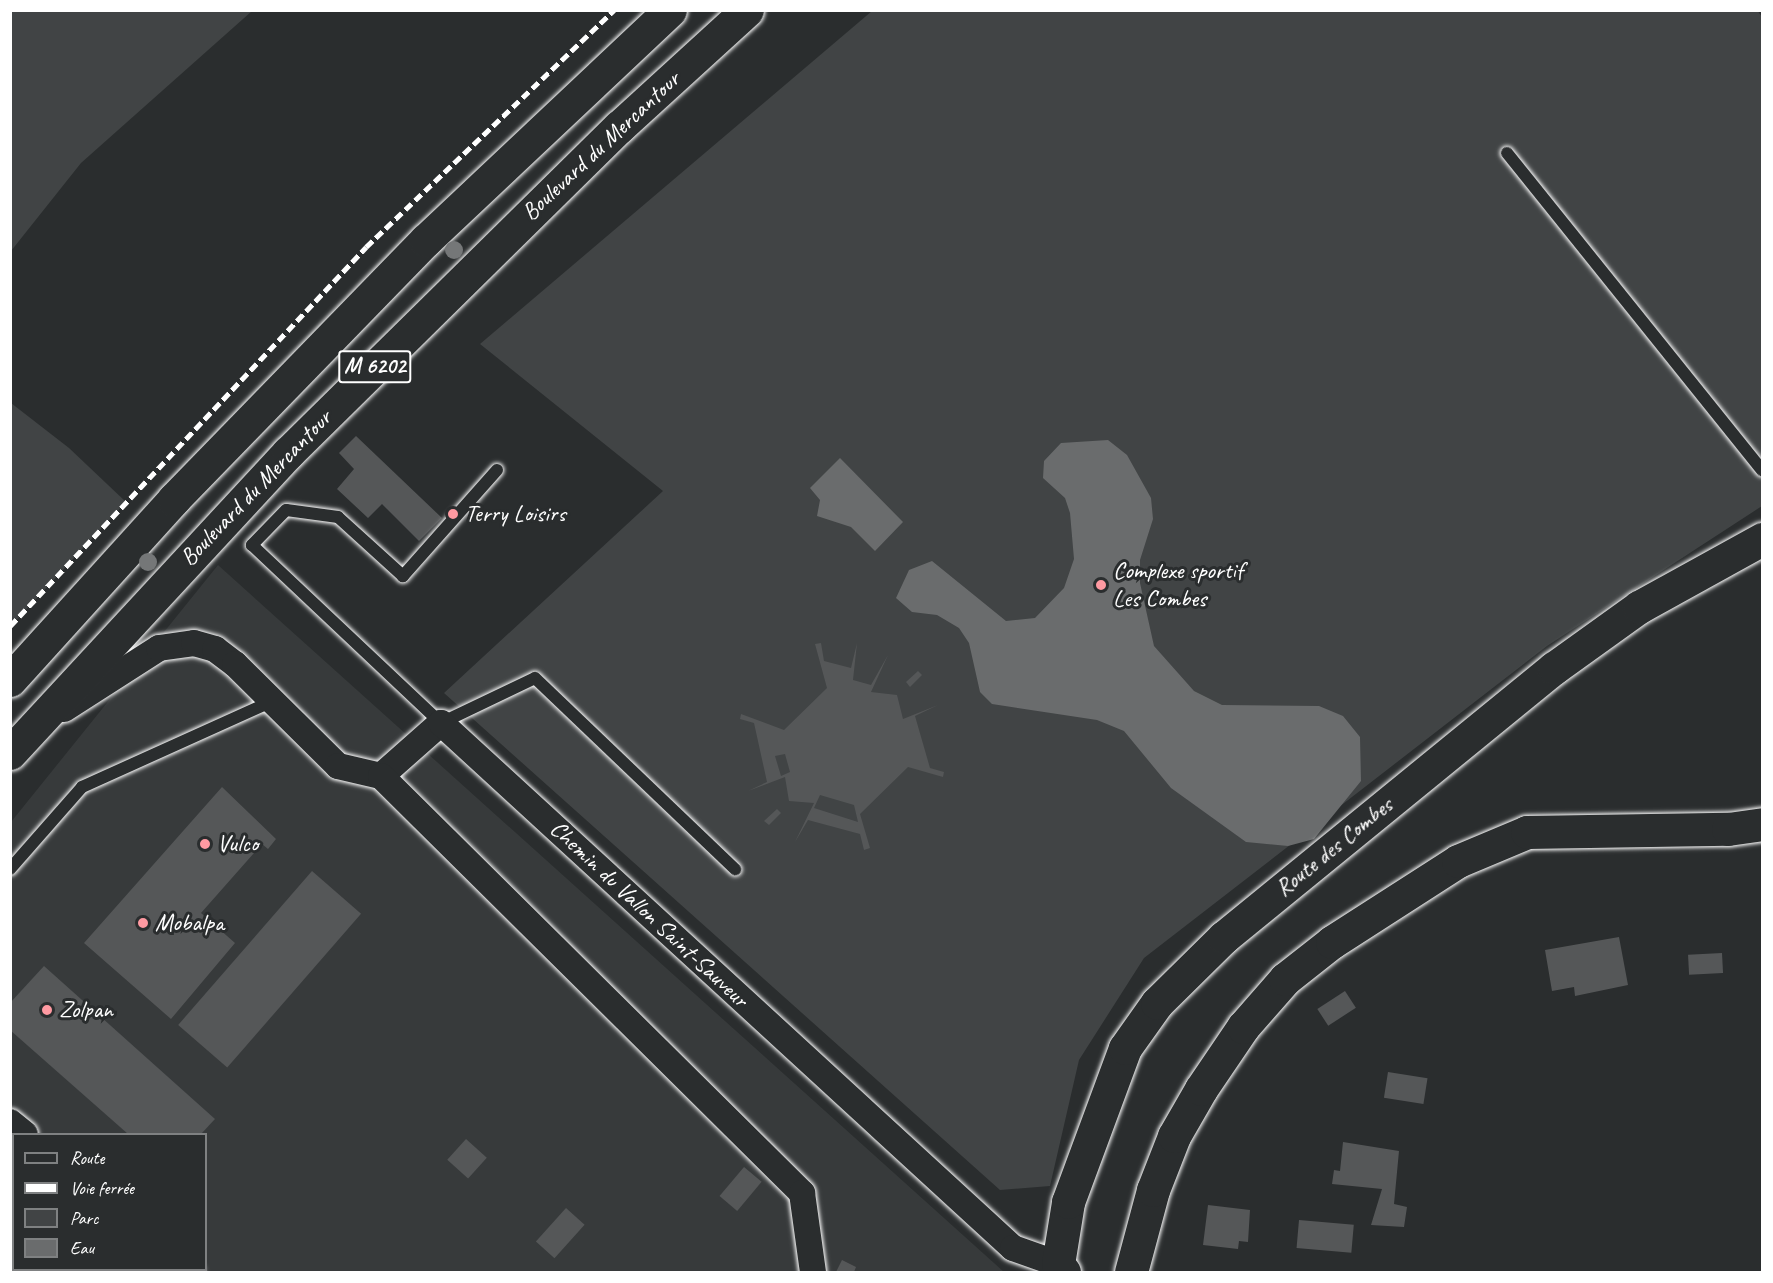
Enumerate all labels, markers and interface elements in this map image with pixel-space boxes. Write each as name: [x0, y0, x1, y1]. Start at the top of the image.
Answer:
street label: Boulevard du Mercantour: [516, 66, 686, 226]
road number: M 6202: [338, 348, 412, 386]
street label: Boulevard du Mercantour: [175, 404, 337, 572]
place label: Terry Loisirs: [465, 500, 566, 528]
marker: Terry Loisirs: [446, 507, 460, 521]
place label: Complexe sportif Les Combes: [1113, 557, 1243, 613]
marker: Complexe sportif Les Combes: [1094, 578, 1108, 592]
street label: Route des Combes: [1270, 791, 1398, 903]
street label: Chemin du Vallon Saint-Sauveur: [544, 814, 754, 1014]
place label: Vulco: [217, 830, 258, 858]
marker: Vulco: [198, 837, 212, 851]
place label: Mobalpa: [155, 909, 224, 937]
marker: Mobalpa: [136, 916, 150, 930]
place label: Zolpan: [59, 996, 113, 1024]
marker: Zolpan: [40, 1003, 54, 1017]
legend: [12, 1133, 207, 1271]
text: Route: [70, 1147, 104, 1169]
text: Voie ferrée: [70, 1177, 134, 1199]
text: Parc: [70, 1207, 98, 1229]
text: Eau: [70, 1237, 94, 1259]

